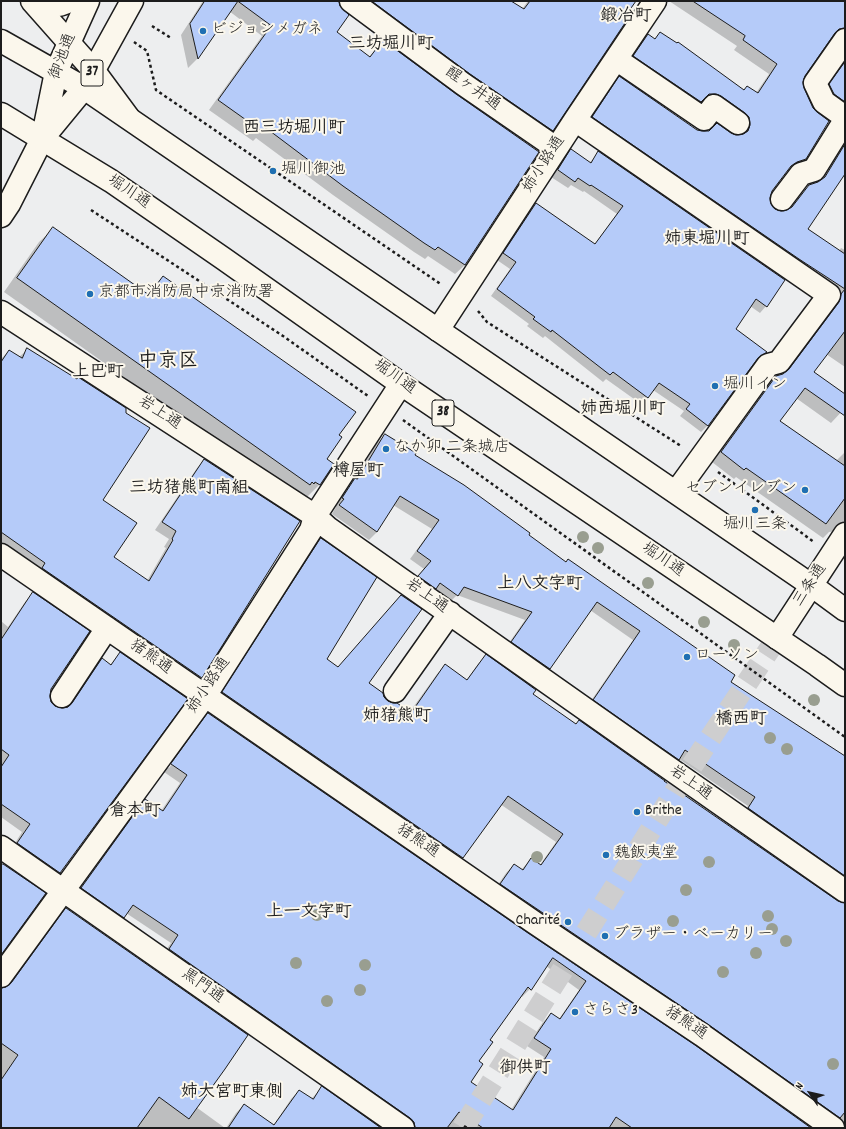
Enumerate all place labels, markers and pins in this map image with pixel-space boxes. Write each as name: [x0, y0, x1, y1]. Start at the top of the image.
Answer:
place label: ビジョンメガネ: [211, 21, 323, 41]
marker: ビジョンメガネ: [198, 26, 208, 36]
place label: 堀川御池: [281, 161, 345, 181]
marker: 堀川御池: [268, 166, 278, 176]
place label: 京都市消防局中京消防署: [98, 284, 274, 304]
marker: 京都市消防局中京消防署: [85, 289, 95, 299]
place label: 堀川イン: [723, 376, 787, 396]
marker: 堀川イン: [710, 381, 720, 391]
place label: なか卯 二条城店: [394, 439, 510, 459]
marker: なか卯 二条城店: [381, 444, 391, 454]
place label: セブンイレブン: [685, 480, 797, 500]
marker: セブンイレブン: [800, 485, 810, 495]
marker: 堀川三条: [750, 505, 760, 515]
place label: 堀川三条: [723, 516, 787, 536]
place label: ローソン: [695, 647, 759, 667]
marker: ローソン: [682, 652, 692, 662]
place label: Brithe: [645, 802, 682, 822]
marker: Brithe: [632, 807, 642, 817]
place label: 魏飯夷堂: [614, 845, 678, 865]
marker: 魏飯夷堂: [601, 850, 611, 860]
place label: Charité: [516, 912, 560, 932]
marker: Charité: [563, 917, 573, 927]
place label: ブラザー・ベーカリー: [613, 926, 773, 946]
marker: ブラザー・ベーカリー: [600, 931, 610, 941]
place label: さらさ3: [583, 1002, 638, 1022]
marker: さらさ3: [570, 1007, 580, 1017]

